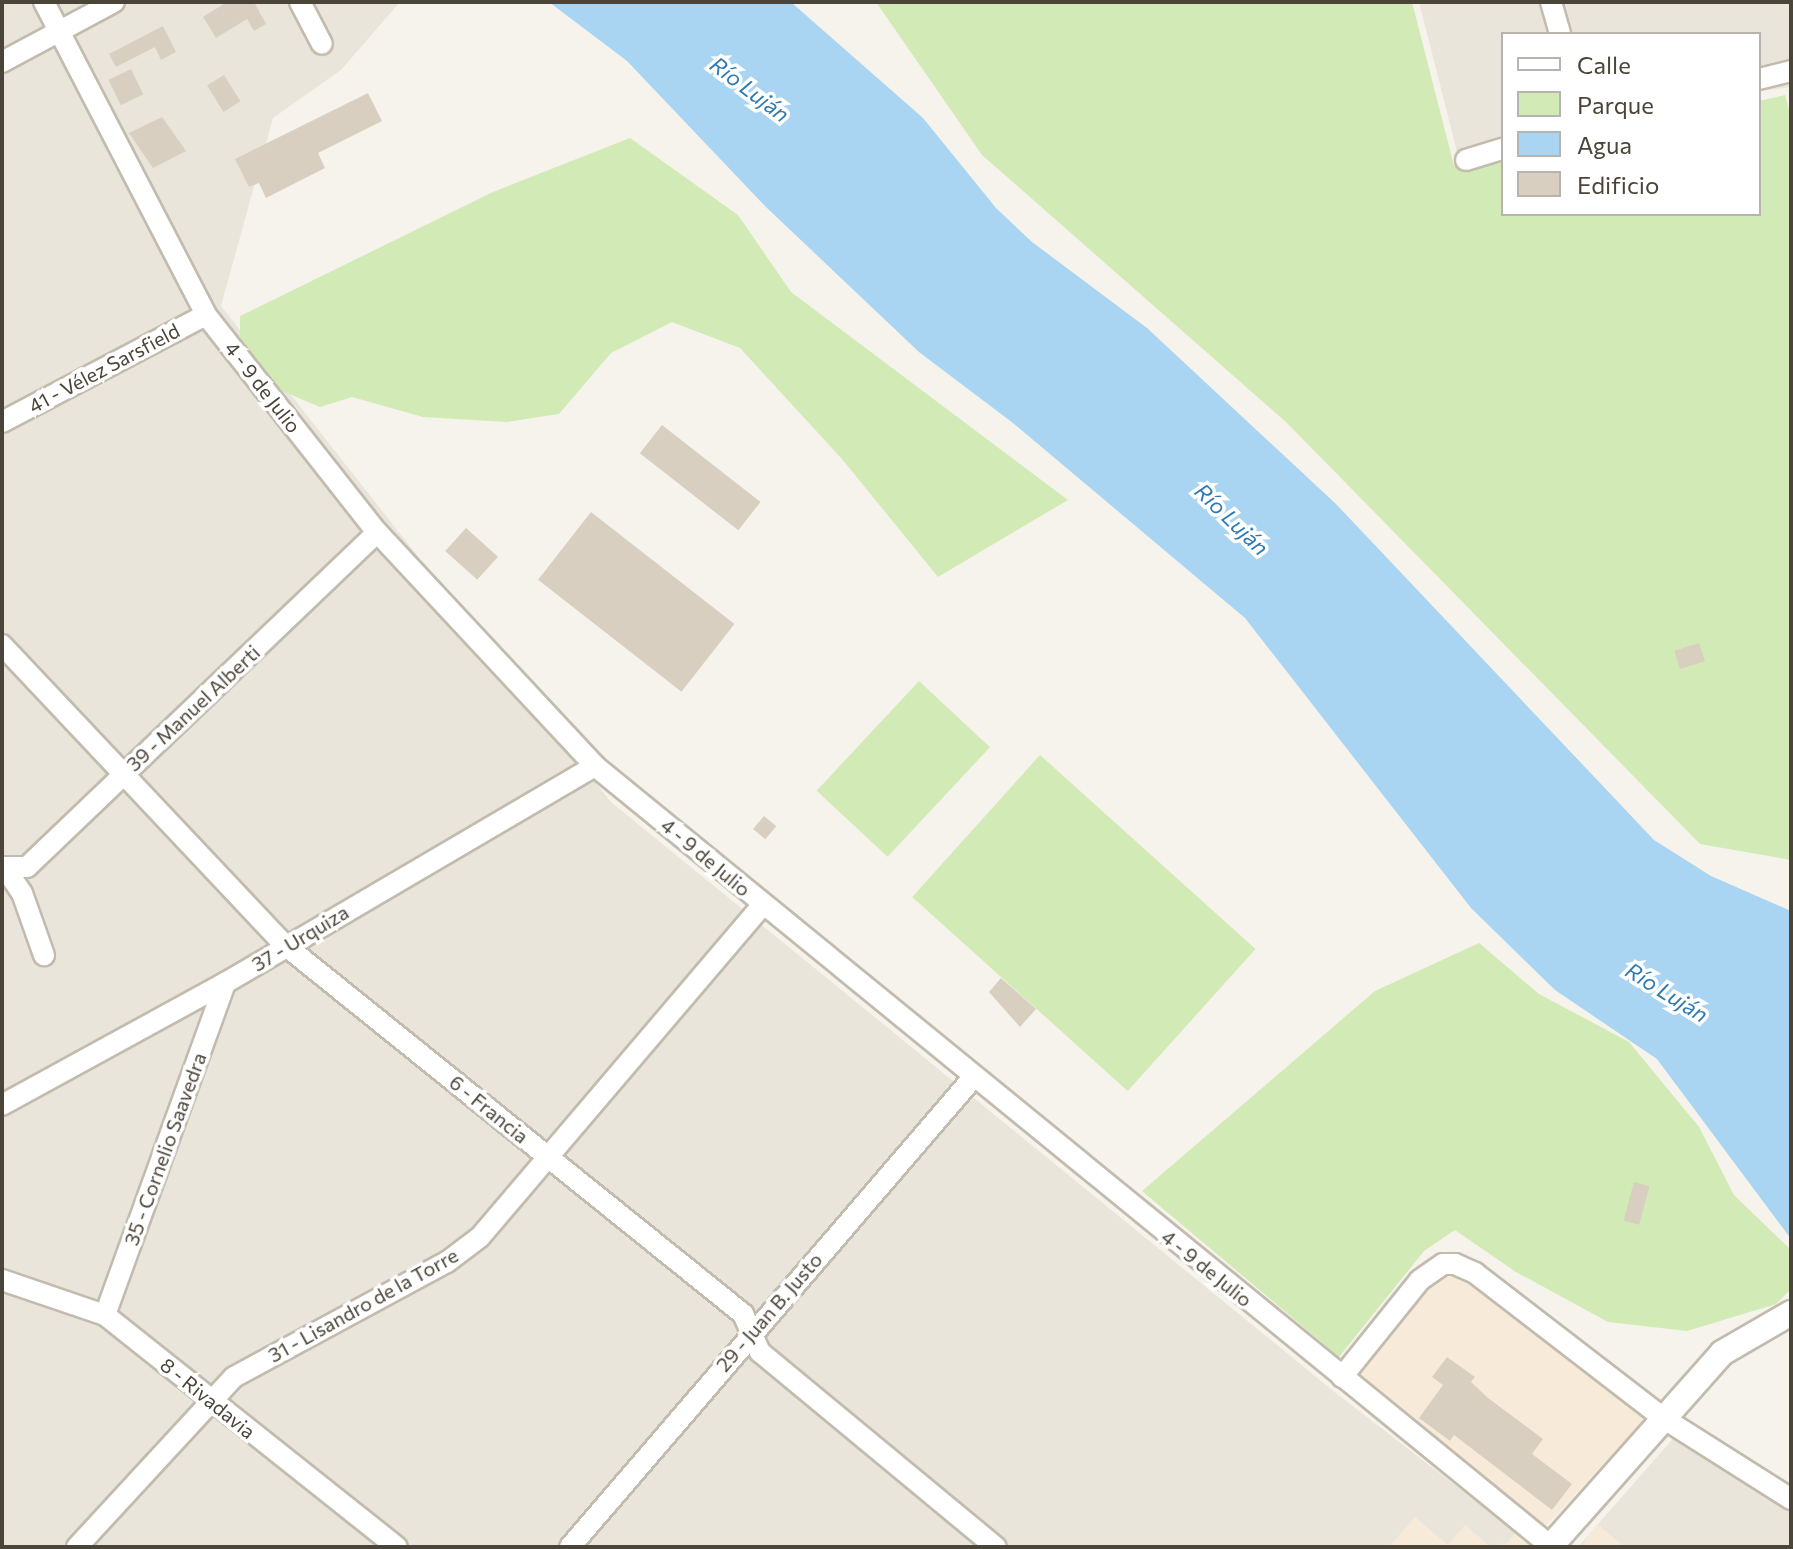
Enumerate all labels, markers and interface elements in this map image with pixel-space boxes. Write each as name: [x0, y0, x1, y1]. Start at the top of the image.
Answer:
legend: [1501, 32, 1761, 216]
text: Calle: [1577, 50, 1631, 79]
water label: Río Luján: [705, 51, 795, 127]
text: Parque: [1577, 90, 1654, 119]
text: Agua: [1577, 130, 1632, 159]
text: Edificio: [1577, 170, 1659, 199]
street label: 41 - Vélez Sarsfield: [24, 318, 184, 418]
street label: 4 - 9 de Julio: [220, 337, 306, 437]
water label: Río Luján: [1190, 477, 1274, 561]
street label: 39 - Manuel Alberti: [121, 640, 265, 776]
street label: 4 - 9 de Julio: [656, 813, 756, 901]
street label: 37 - Urquiza: [247, 900, 353, 976]
water label: Río Luján: [1621, 956, 1713, 1028]
street label: 35 - Cornelio Saavedra: [119, 1049, 211, 1249]
street label: 6 - Francia: [445, 1070, 533, 1148]
street label: 4 - 9 de Julio: [1157, 1224, 1257, 1312]
street label: 31 - Lisandro de la Torre: [264, 1243, 462, 1367]
street label: 29 - Juan B. Justo: [711, 1248, 827, 1376]
street label: 8 - Rivadavia: [156, 1353, 260, 1443]

